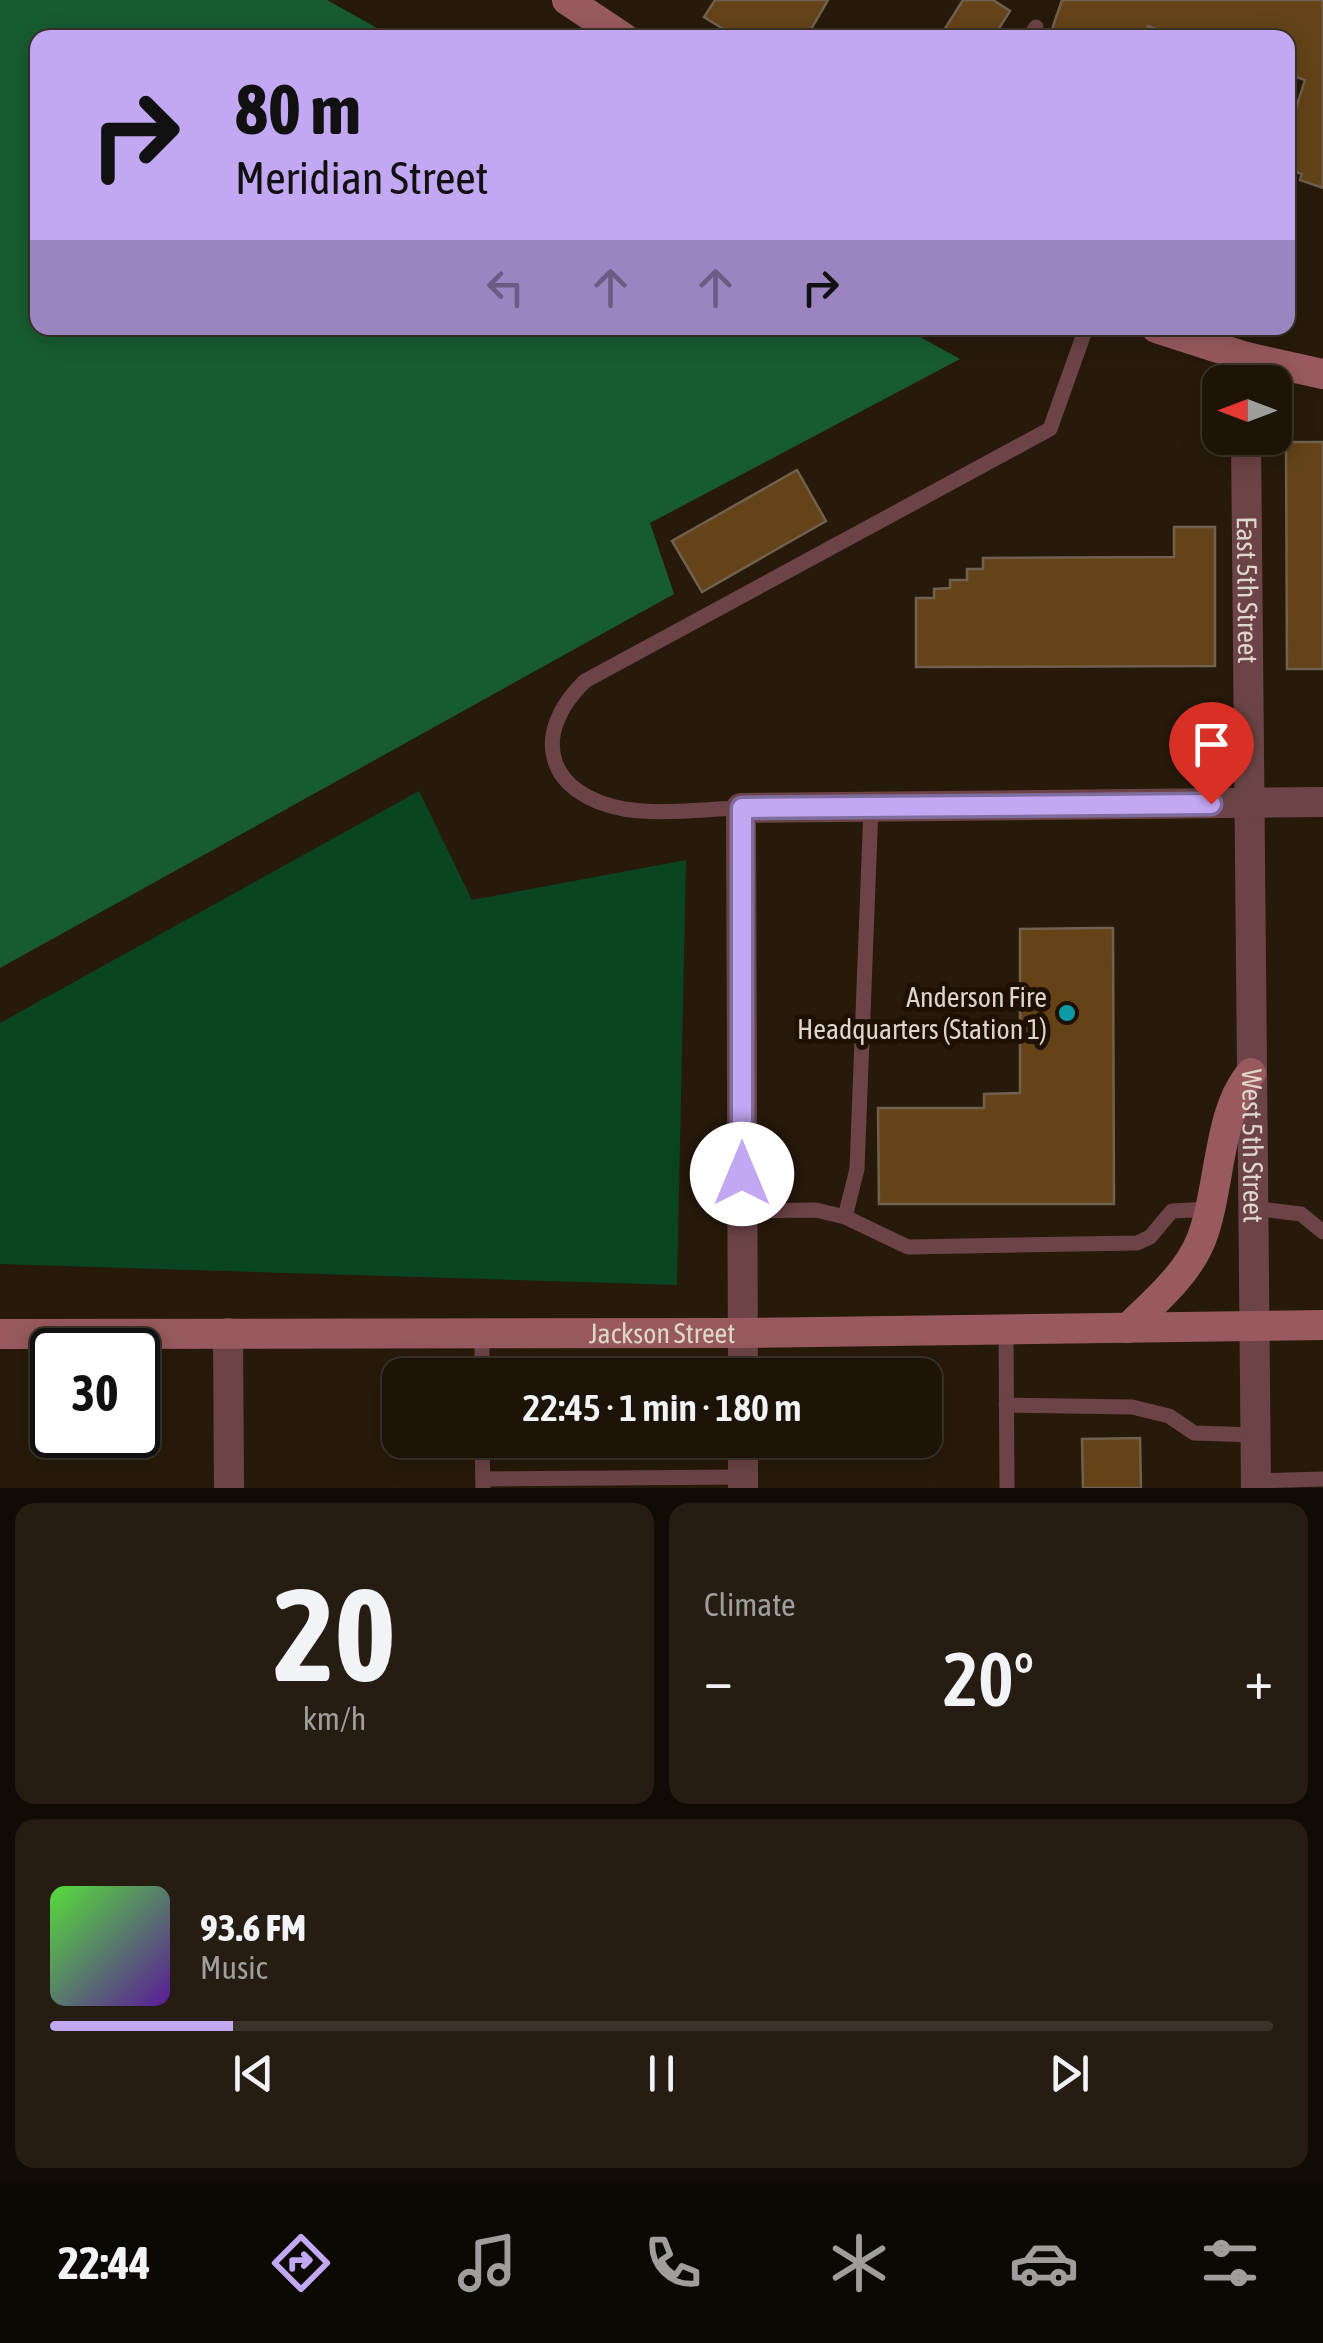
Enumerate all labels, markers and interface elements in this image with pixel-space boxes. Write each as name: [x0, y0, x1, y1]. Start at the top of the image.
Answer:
text: 80 m: [235, 69, 361, 149]
icon: right: [70, 70, 200, 200]
text: Meridian Street: [235, 152, 489, 204]
icon: left: [478, 260, 533, 315]
icon: ahead: [583, 260, 638, 315]
icon: ahead: [688, 260, 743, 315]
icon: right: [793, 260, 848, 315]
north arrow: [1202, 365, 1292, 455]
map controls: [1202, 365, 1292, 455]
street label: East 5th Street: [1231, 516, 1264, 664]
pin: [1169, 702, 1254, 805]
icon: arrive: [1184, 717, 1239, 772]
place label: Anderson Fire Headquarters (Station 1): [797, 981, 1047, 1045]
marker: Anderson Fire Headquarters (Station 1): [1056, 1002, 1078, 1024]
street label: West 5th Street: [1236, 1069, 1269, 1223]
position arrow: [690, 1122, 794, 1226]
street label: Jackson Street: [589, 1317, 735, 1349]
speed limit sign: 30: [30, 1328, 160, 1458]
text: 22:45 · 1 min · 180 m: [522, 1386, 802, 1429]
text: 20: [273, 1560, 396, 1709]
text: Climate: [704, 1586, 796, 1623]
text: 20°: [943, 1636, 1034, 1722]
text: −: [704, 1648, 733, 1711]
text: +: [1244, 1648, 1273, 1711]
text: km/h: [303, 1700, 366, 1737]
text: 93.6 FM: [200, 1906, 306, 1949]
text: Music: [200, 1949, 267, 1986]
icon: previous: [226, 2046, 281, 2101]
icon: pause: [634, 2046, 689, 2101]
icon: next: [1042, 2046, 1097, 2101]
icon: directions: [266, 2228, 336, 2298]
icon: music: [452, 2228, 522, 2298]
icon: phone: [638, 2228, 708, 2298]
icon: climate: [824, 2228, 894, 2298]
icon: car: [1009, 2228, 1079, 2298]
icon: filters: [1195, 2228, 1265, 2298]
text: 22:44: [58, 2237, 151, 2289]

